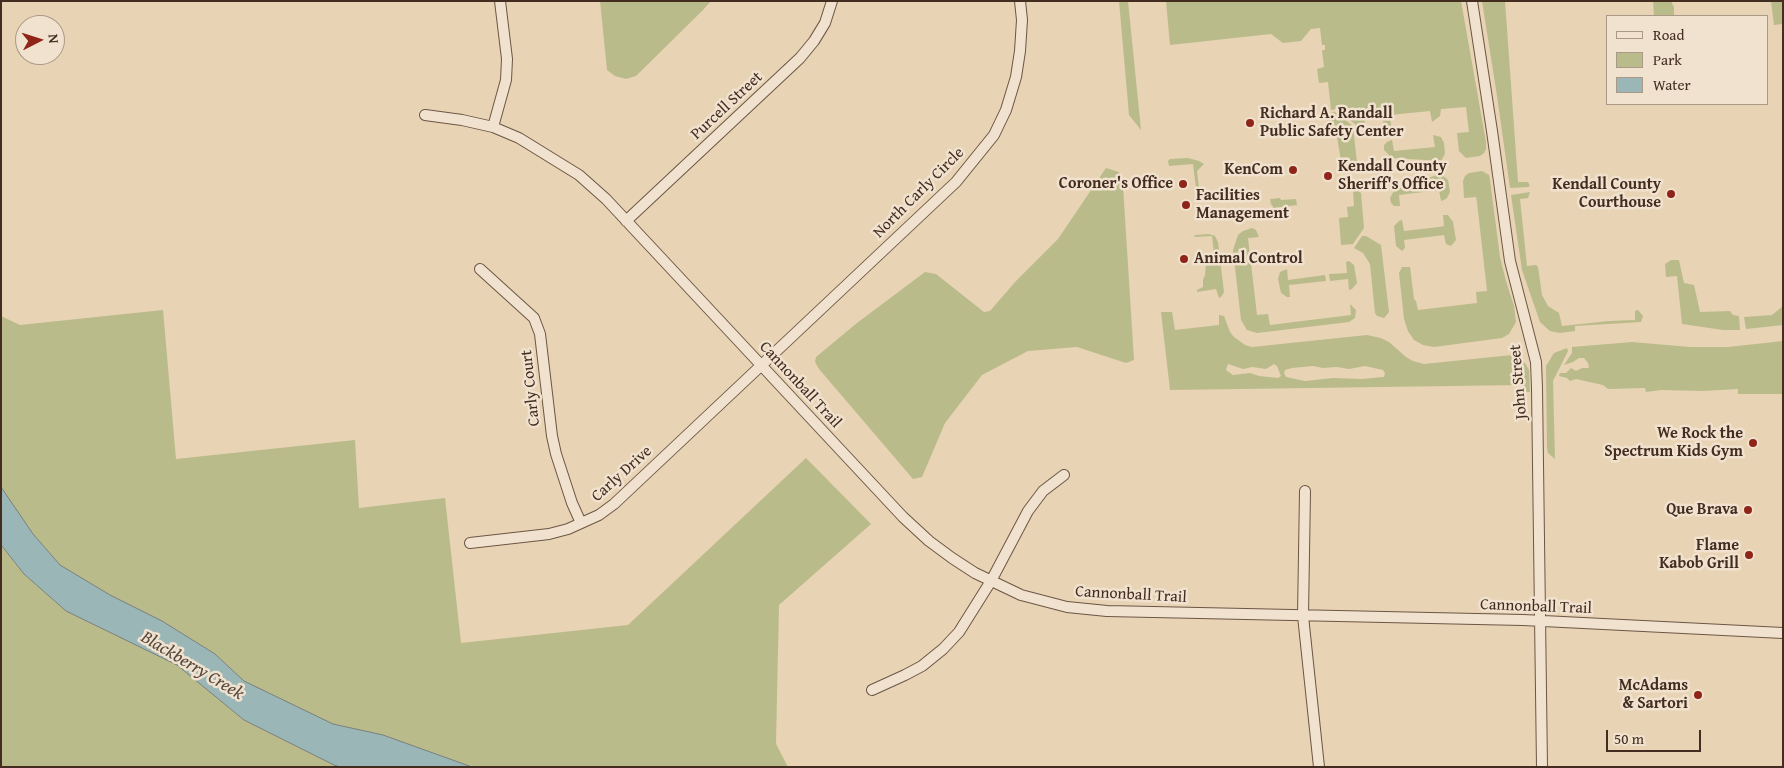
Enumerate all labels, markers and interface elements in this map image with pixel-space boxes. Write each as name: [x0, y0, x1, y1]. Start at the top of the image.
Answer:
north arrow: [15, 15, 65, 65]
legend: [1606, 15, 1769, 105]
text: Road: [1653, 24, 1684, 45]
text: N: [44, 33, 64, 44]
text: Park: [1653, 49, 1682, 70]
street label: Purcell Street: [687, 68, 767, 144]
text: Water: [1653, 74, 1691, 95]
place label: Richard A. Randall Public Safety Center: [1260, 104, 1404, 142]
marker: Richard A. Randall Public Safety Center: [1244, 117, 1256, 129]
street label: North Carly Circle: [870, 144, 968, 242]
place label: Kendall County Sheriff's Office: [1338, 157, 1447, 195]
place label: KenCom: [1224, 160, 1283, 180]
marker: KenCom: [1287, 164, 1299, 176]
marker: Kendall County Sheriff's Office: [1322, 170, 1334, 182]
place label: Coroner's Office: [1059, 174, 1173, 194]
place label: Kendall County Courthouse: [1552, 175, 1661, 213]
marker: Coroner's Office: [1177, 178, 1189, 190]
place label: Facilities Management: [1196, 186, 1289, 224]
marker: Kendall County Courthouse: [1665, 188, 1677, 200]
marker: Facilities Management: [1180, 199, 1192, 211]
place label: Animal Control: [1194, 249, 1303, 269]
marker: Animal Control: [1178, 253, 1190, 265]
street label: Cannonball Trail: [755, 338, 845, 432]
street label: John Street: [1506, 344, 1532, 420]
street label: Carly Court: [517, 349, 545, 427]
place label: We Rock the Spectrum Kids Gym: [1604, 424, 1743, 462]
marker: We Rock the Spectrum Kids Gym: [1747, 437, 1759, 449]
street label: Carly Drive: [588, 442, 656, 506]
place label: Que Brava: [1666, 500, 1738, 520]
marker: Que Brava: [1742, 504, 1754, 516]
place label: Flame Kabob Grill: [1659, 536, 1739, 574]
marker: Flame Kabob Grill: [1743, 549, 1755, 561]
street label: Cannonball Trail: [1075, 582, 1187, 608]
street label: Cannonball Trail: [1480, 595, 1592, 619]
water label: Blackberry Creek: [137, 627, 247, 705]
place label: McAdams & Sartori: [1619, 676, 1688, 714]
marker: McAdams & Sartori: [1692, 689, 1704, 701]
scale bar: [1609, 720, 1704, 752]
text: 50 m: [1614, 728, 1644, 749]

